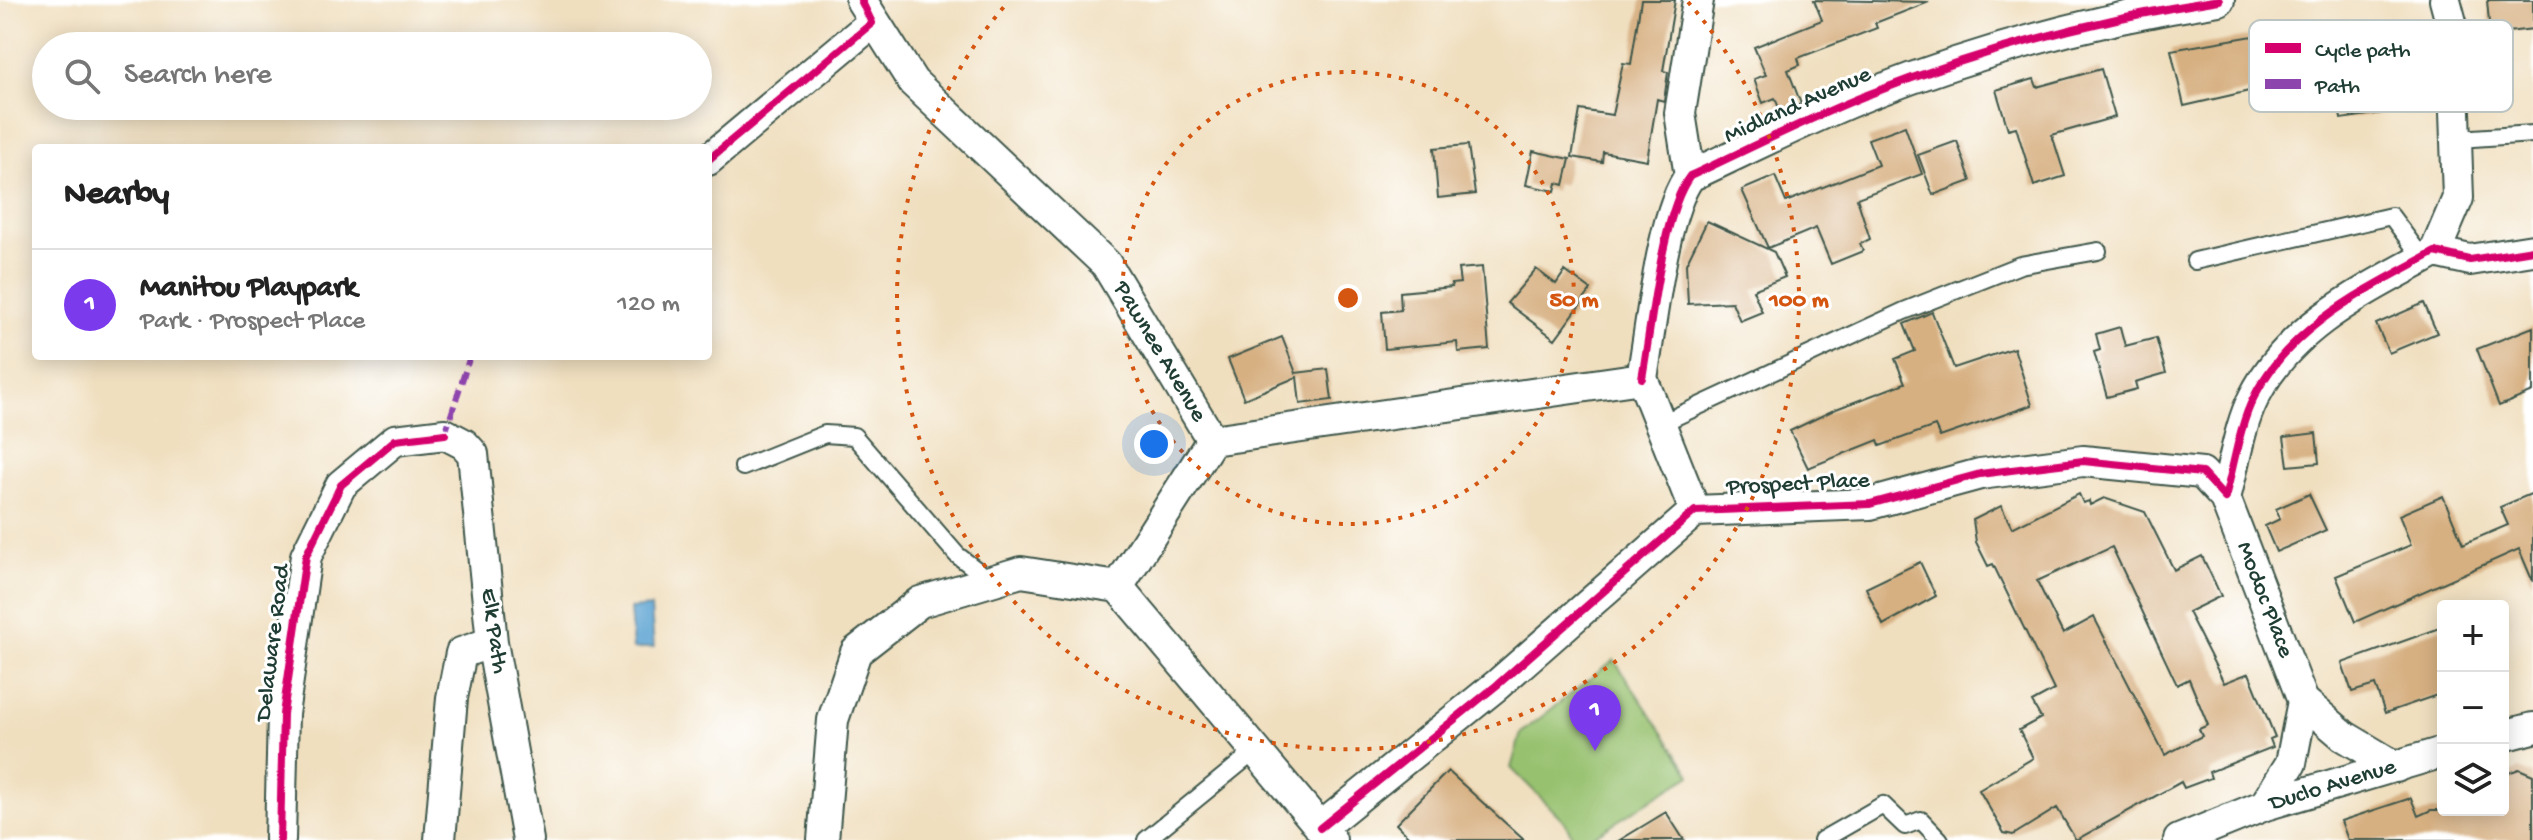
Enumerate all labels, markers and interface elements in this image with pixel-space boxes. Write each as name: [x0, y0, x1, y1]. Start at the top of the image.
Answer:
legend: [2249, 20, 2513, 112]
search box: [32, 32, 712, 120]
text: Cycle path: [2315, 39, 2411, 65]
icon: search: [60, 54, 104, 98]
text: Search here: [124, 59, 272, 94]
street label: Midland Avenue: [1720, 60, 1877, 151]
text: Path: [2314, 75, 2360, 101]
text: Nearby: [64, 176, 169, 216]
text: Manitou Playpark: [140, 272, 357, 307]
street label: Pawnee Avenue: [1105, 275, 1213, 428]
centre of rings: [1334, 284, 1362, 312]
text: 50 m: [1550, 287, 1598, 316]
text: 100 m: [1768, 287, 1829, 316]
text: 1: [85, 290, 95, 321]
text: 120 m: [617, 290, 680, 321]
text: Park · Prospect Place: [140, 307, 365, 338]
your location: [1134, 424, 1174, 464]
street label: Prospect Place: [1725, 467, 1871, 503]
street label: Modoc Place: [2229, 538, 2300, 663]
street label: Delaware Road: [250, 561, 298, 725]
street label: Elk Path: [473, 586, 513, 676]
map controls: [2437, 600, 2509, 816]
button: +: [2437, 600, 2509, 672]
button: −: [2437, 672, 2509, 744]
pin: 1: [1569, 685, 1621, 751]
button: layers: [2437, 744, 2509, 816]
street label: Duclo Avenue: [2264, 753, 2400, 820]

